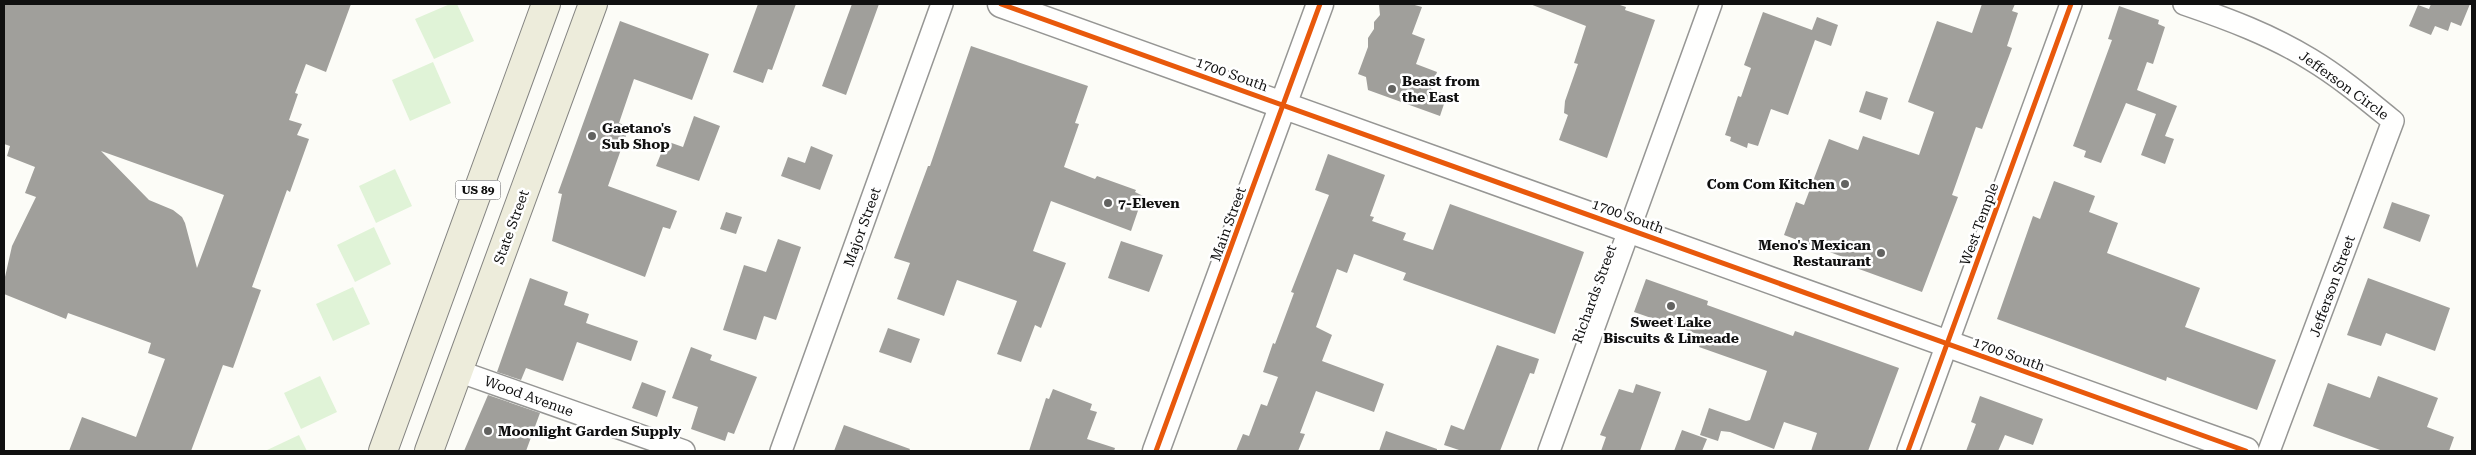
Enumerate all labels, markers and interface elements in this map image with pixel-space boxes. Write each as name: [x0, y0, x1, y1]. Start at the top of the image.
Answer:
street label: Jefferson Circle: [2296, 47, 2392, 123]
street label: 1700 South: [1194, 54, 1270, 94]
place label: Beast from the East: [1402, 73, 1480, 105]
marker: Beast from the East: [1386, 83, 1398, 95]
place label: Gaetano's Sub Shop: [602, 120, 671, 152]
marker: Gaetano's Sub Shop: [586, 130, 598, 142]
place label: Com Com Kitchen: [1707, 176, 1836, 192]
marker: Com Com Kitchen: [1839, 178, 1851, 190]
road number: US 89: [456, 180, 500, 200]
street label: West Temple: [1957, 180, 2001, 268]
street label: Major Street: [840, 185, 884, 269]
street label: Main Street: [1207, 185, 1249, 263]
street label: State Street: [490, 188, 532, 266]
place label: 7-Eleven: [1118, 195, 1180, 211]
street label: 1700 South: [1590, 196, 1666, 236]
marker: 7-Eleven: [1102, 197, 1114, 209]
street label: Jefferson Street: [2306, 233, 2358, 339]
place label: Meno's Mexican Restaurant: [1758, 237, 1872, 269]
street label: Richards Street: [1569, 243, 1619, 345]
marker: Meno's Mexican Restaurant: [1875, 247, 1887, 259]
marker: Sweet Lake Biscuits & Limeade: [1665, 300, 1677, 312]
place label: Sweet Lake Biscuits & Limeade: [1603, 314, 1739, 346]
street label: 1700 South: [1971, 334, 2047, 374]
street label: Wood Avenue: [482, 372, 576, 420]
place label: Moonlight Garden Supply: [498, 423, 682, 439]
marker: Moonlight Garden Supply: [482, 425, 494, 437]

